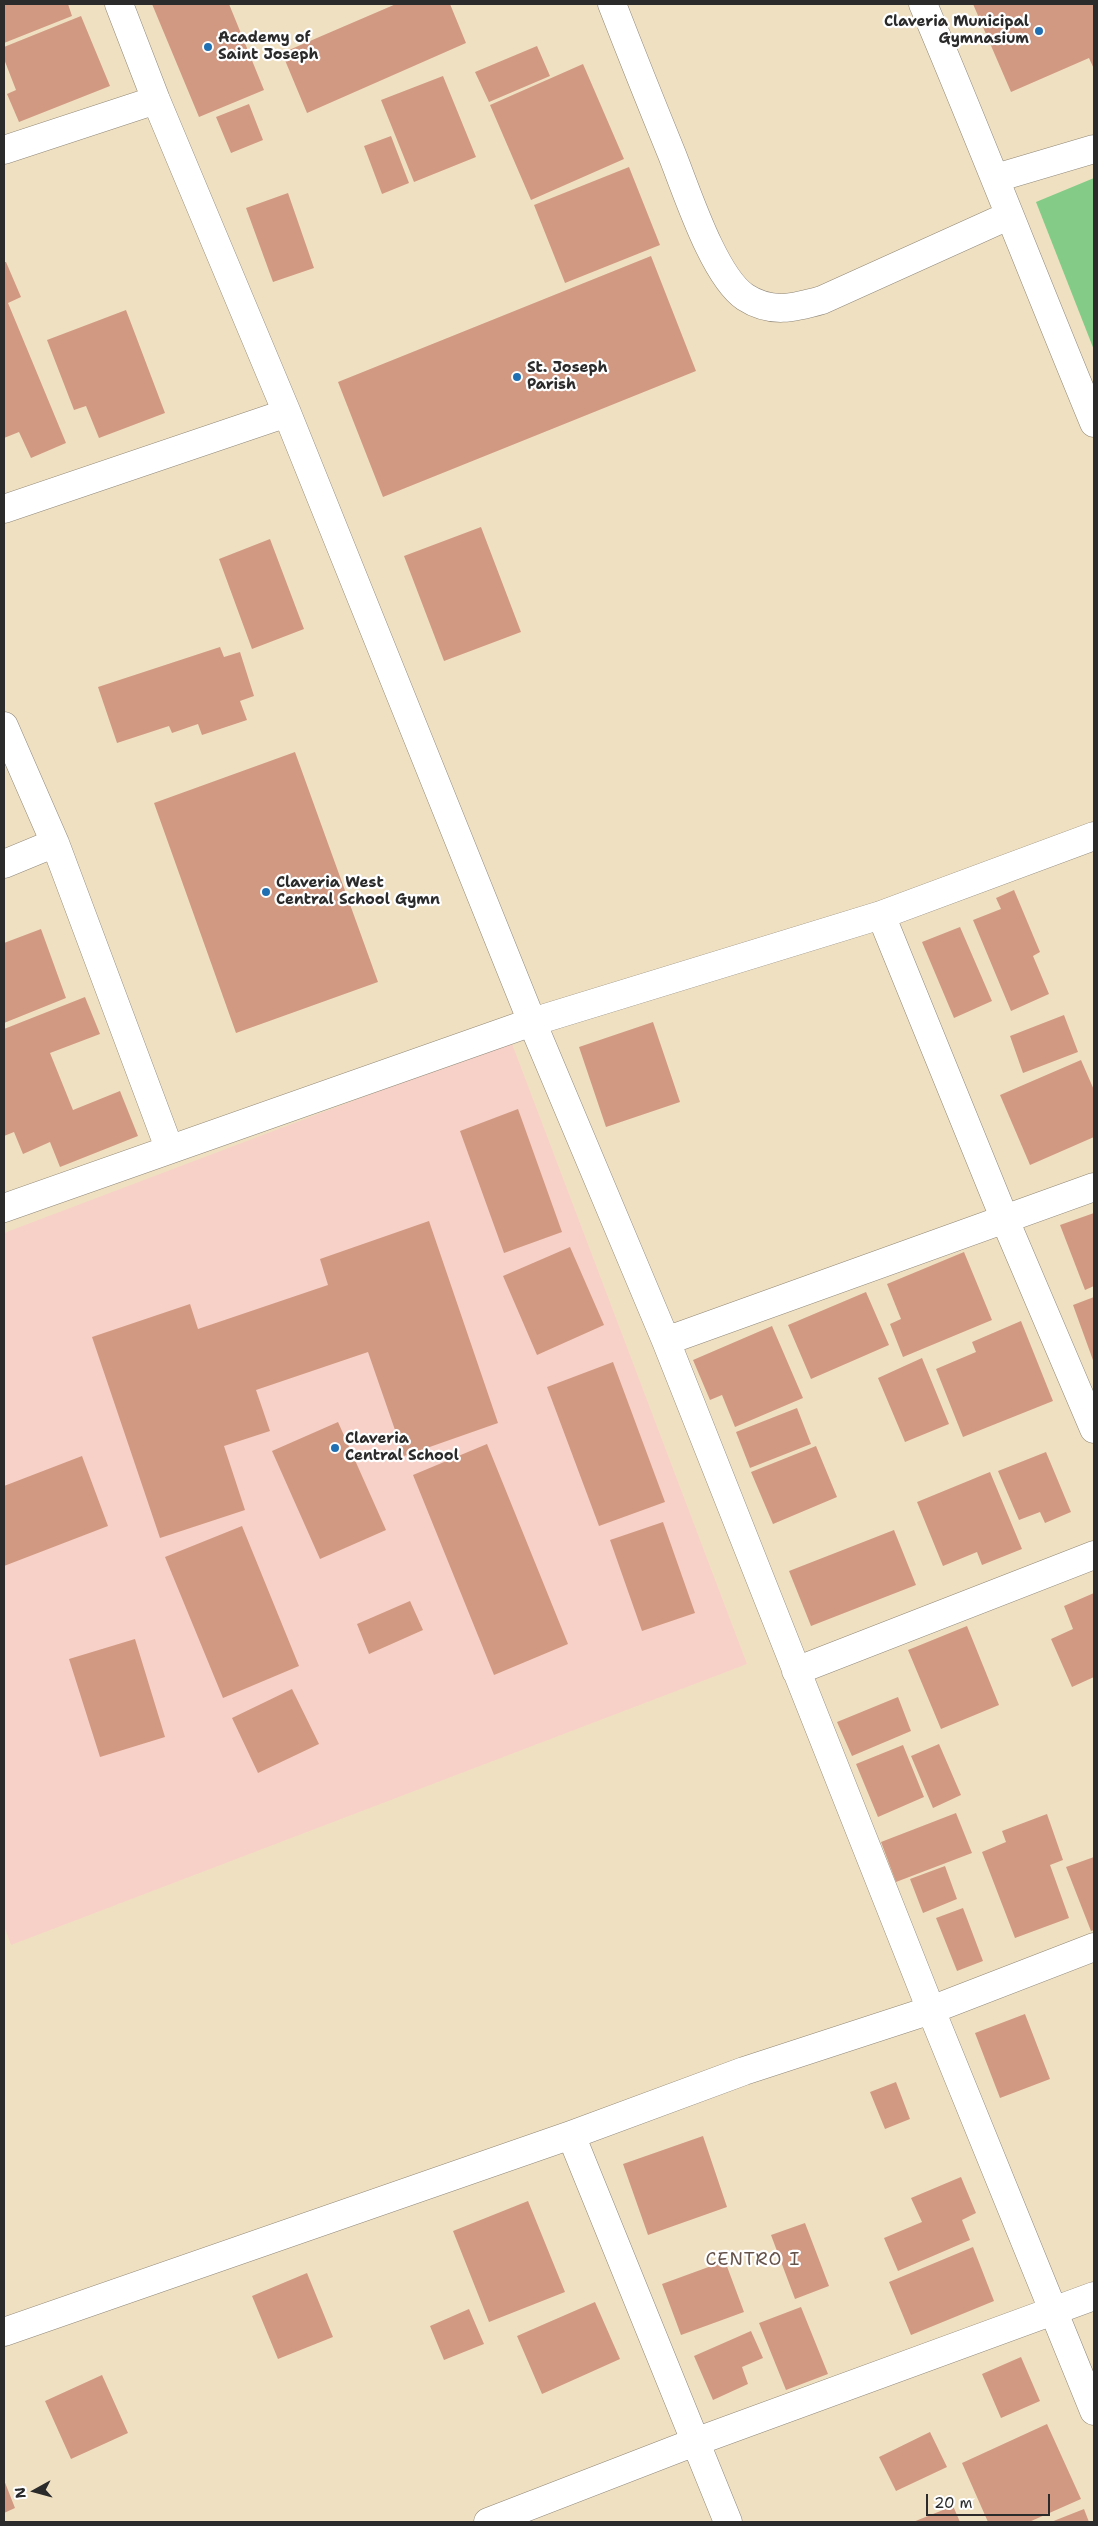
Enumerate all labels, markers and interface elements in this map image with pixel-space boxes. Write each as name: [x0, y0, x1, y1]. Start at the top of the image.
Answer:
place label: Claveria Municipal Gymnasium: [884, 13, 1029, 48]
marker: Claveria Municipal Gymnasium: [1033, 25, 1045, 37]
place label: Academy of Saint Joseph: [218, 29, 318, 64]
marker: Academy of Saint Joseph: [202, 41, 214, 53]
place label: St. Joseph Parish: [527, 359, 608, 394]
marker: St. Joseph Parish: [511, 371, 523, 383]
place label: Claveria West Central School Gymn: [276, 874, 440, 909]
marker: Claveria West Central School Gymn: [260, 886, 272, 898]
place label: Claveria Central School: [345, 1430, 459, 1465]
marker: Claveria Central School: [329, 1442, 341, 1454]
district label: CENTRO I: [704, 2249, 802, 2271]
north arrow: [10, 2466, 60, 2516]
scale bar: [928, 2484, 1052, 2516]
text: N: [11, 2486, 30, 2499]
text: 20 m: [934, 2493, 973, 2513]

